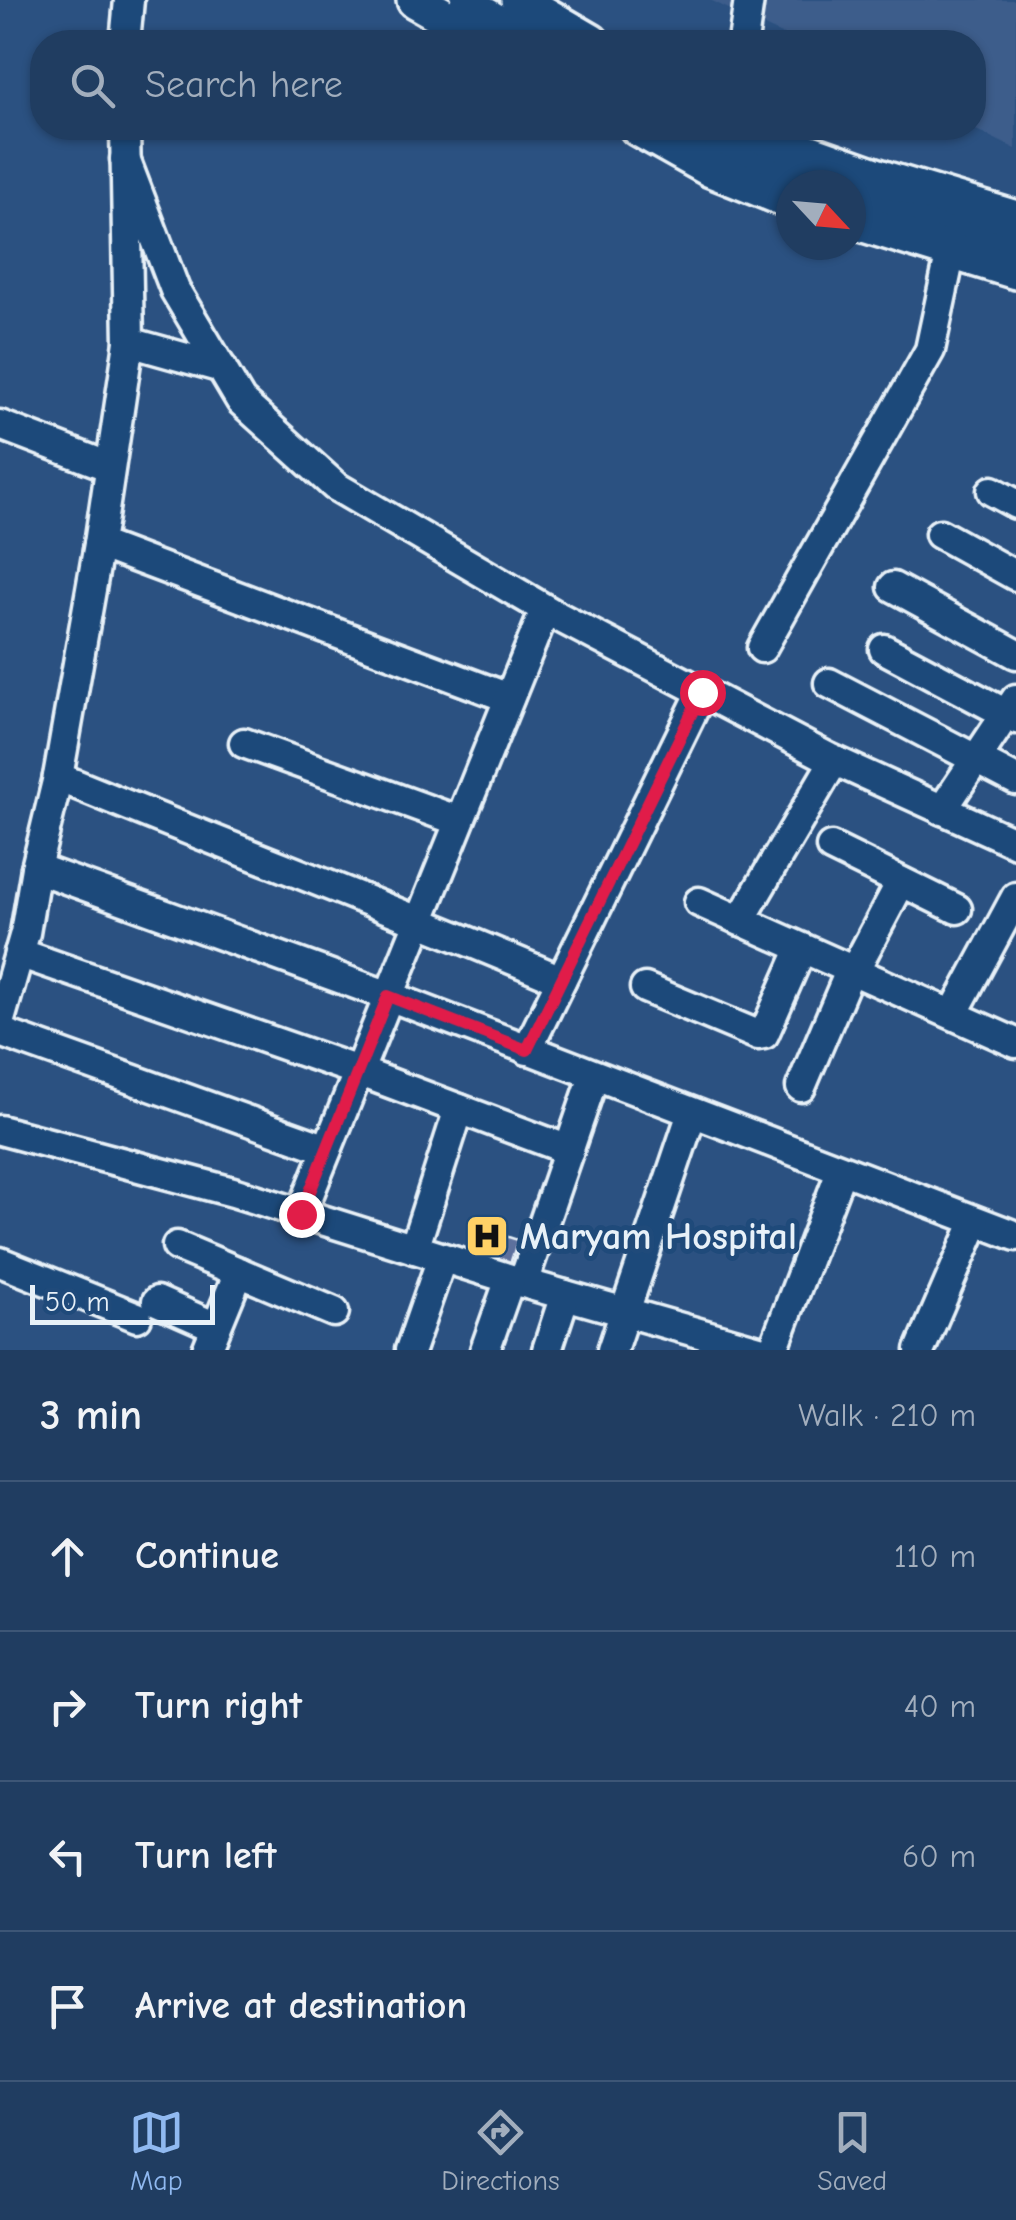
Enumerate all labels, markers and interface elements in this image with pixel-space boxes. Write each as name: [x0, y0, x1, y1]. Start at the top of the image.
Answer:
search box: [30, 30, 986, 140]
icon: search: [65, 58, 120, 113]
text: Search here: [145, 63, 343, 107]
north arrow: [776, 170, 866, 260]
route start: [680, 670, 726, 716]
route end: [279, 1192, 325, 1238]
hospital icon: Maryam Hospital: [464, 1213, 510, 1259]
place label: Maryam Hospital: [520, 1215, 797, 1259]
scale bar: [30, 1280, 215, 1324]
text: 50 m: [45, 1286, 110, 1318]
text: 3 min: [40, 1391, 142, 1440]
text: Walk · 210 m: [798, 1397, 976, 1434]
icon: ahead: [40, 1529, 95, 1584]
text: Continue: [135, 1534, 279, 1578]
text: 110 m: [894, 1538, 976, 1575]
icon: right: [40, 1679, 95, 1734]
text: Turn right: [135, 1684, 302, 1728]
text: 40 m: [904, 1688, 976, 1725]
icon: left: [40, 1829, 95, 1884]
text: Turn left: [135, 1834, 276, 1878]
text: 60 m: [902, 1838, 976, 1875]
icon: arrive: [40, 1979, 95, 2034]
text: Arrive at destination: [135, 1984, 467, 2028]
tab: Map: [129, 2105, 184, 2197]
tab: Directions: [441, 2105, 560, 2197]
tab: Saved: [817, 2105, 887, 2197]

